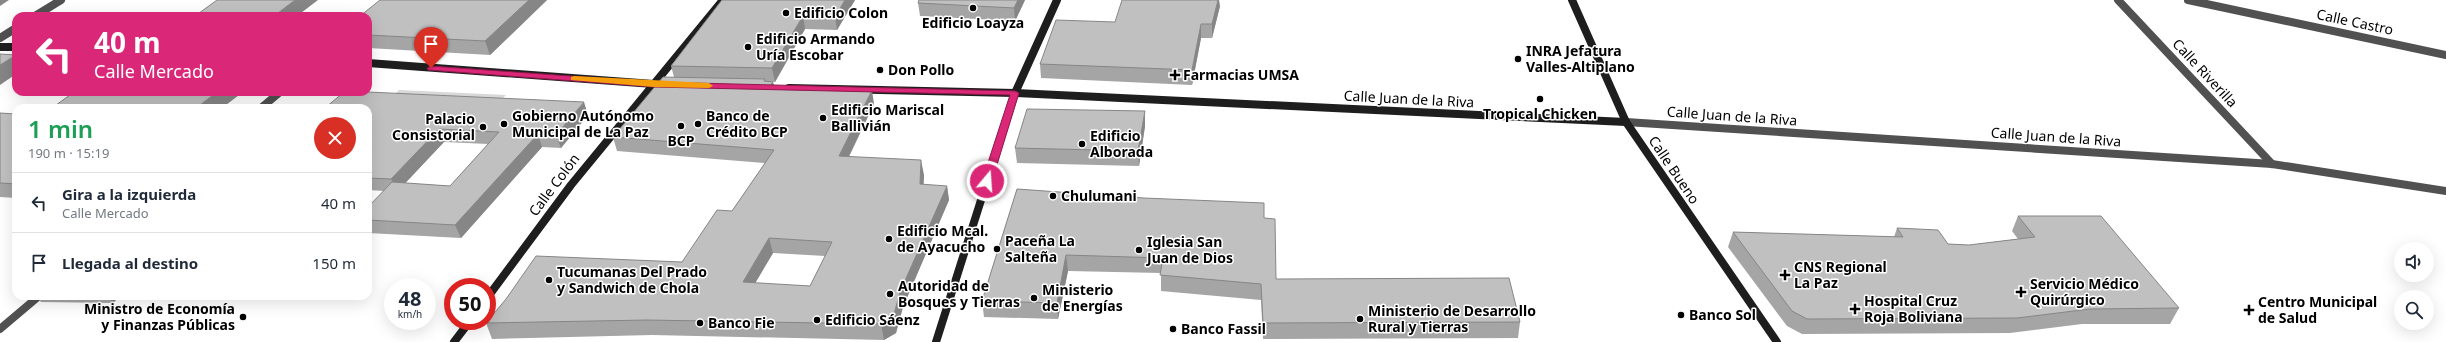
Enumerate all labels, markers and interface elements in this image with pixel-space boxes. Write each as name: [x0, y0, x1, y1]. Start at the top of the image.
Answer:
place label: Edificio Colon: [794, 3, 888, 22]
marker: Edificio Loayza: [968, 3, 978, 13]
street label: Calle Castro: [2315, 4, 2395, 39]
marker: Edificio Colon: [781, 8, 791, 18]
place label: Edificio Loayza: [922, 13, 1024, 32]
text: 40 m: [94, 23, 161, 61]
pin: [414, 27, 448, 68]
icon: left: [28, 28, 80, 80]
place label: Edificio Armando Uría Escobar: [756, 29, 875, 64]
icon: arrive: [420, 33, 442, 55]
street label: Calle Riverilla: [2169, 34, 2242, 111]
place label: INRA Jefatura Valles-Altiplano: [1526, 41, 1635, 76]
marker: Edificio Armando Uría Escobar: [743, 42, 753, 52]
marker: INRA Jefatura Valles-Altiplano: [1513, 54, 1523, 64]
text: Calle Mercado: [94, 59, 214, 83]
place label: Don Pollo: [888, 60, 955, 79]
marker: Don Pollo: [875, 65, 885, 75]
place label: Farmacias UMSA: [1183, 65, 1299, 84]
marker: Farmacias UMSA: [1170, 70, 1180, 80]
street label: Calle Juan de la Riva: [1343, 86, 1475, 111]
marker: Tropical Chicken: [1535, 94, 1545, 104]
place label: Edificio Mariscal Ballivián: [831, 100, 944, 135]
street label: Calle Juan de la Riva: [1666, 101, 1798, 130]
place label: Tropical Chicken: [1483, 104, 1597, 123]
place label: Gobierno Autónomo Municipal de La Paz: [512, 106, 654, 141]
place label: Banco de Crédito BCP: [706, 106, 788, 141]
place label: Palacio Consistorial: [392, 109, 475, 144]
text: 1 min: [28, 112, 93, 145]
marker: Edificio Mariscal Ballivián: [818, 113, 828, 123]
button: close: [314, 117, 356, 159]
marker: Gobierno Autónomo Municipal de La Paz: [499, 119, 509, 129]
marker: Banco de Crédito BCP: [693, 119, 703, 129]
marker: BCP: [676, 121, 686, 131]
marker: Palacio Consistorial: [478, 122, 488, 132]
street label: Calle Juan de la Riva: [1990, 122, 2122, 151]
place label: Edificio Alborada: [1090, 126, 1153, 161]
place label: BCP: [668, 131, 695, 150]
street label: Calle Bueno: [1645, 132, 1704, 207]
marker: Edificio Alborada: [1077, 139, 1087, 149]
text: 190 m · 15:19: [28, 144, 109, 162]
street label: Calle Colón: [524, 150, 583, 220]
position arrow: [966, 160, 1008, 202]
text: Gira a la izquierda: [62, 184, 196, 204]
place label: Chulumani: [1061, 186, 1137, 205]
marker: Chulumani: [1048, 191, 1058, 201]
icon: left: [28, 192, 50, 214]
text: 40 m: [321, 193, 356, 213]
text: Calle Mercado: [62, 204, 149, 222]
place label: Edificio Mcal. de Ayacucho: [897, 221, 988, 256]
place label: Paceña La Salteña: [1005, 231, 1075, 266]
place label: Iglesia San Juan de Dios: [1145, 232, 1233, 267]
marker: Edificio Mcal. de Ayacucho: [884, 234, 894, 244]
map controls: [2394, 242, 2434, 330]
button: sound: [2394, 242, 2434, 282]
marker: Paceña La Salteña: [992, 244, 1002, 254]
marker: Iglesia San Juan de Dios: [1134, 245, 1144, 255]
icon: arrive: [28, 252, 50, 274]
text: Llegada al destino: [62, 253, 198, 273]
text: 150 m: [312, 253, 356, 273]
place label: CNS Regional La Paz: [1794, 257, 1887, 292]
place label: Tucumanas Del Prado y Sandwich de Chola: [557, 262, 707, 297]
marker: CNS Regional La Paz: [1779, 269, 1791, 281]
place label: Servicio Médico Quirúrgico: [2030, 274, 2139, 309]
marker: Tucumanas Del Prado y Sandwich de Chola: [544, 275, 554, 285]
place label: Autoridad de Bosques y Tierras: [898, 276, 1020, 311]
speed limit sign: 50: [444, 278, 496, 330]
place label: Ministerio de Energías: [1042, 280, 1123, 315]
text: 48: [399, 285, 421, 312]
marker: Servicio Médico Quirúrgico: [2015, 286, 2027, 298]
marker: Autoridad de Bosques y Tierras: [885, 289, 895, 299]
button: search: [2394, 290, 2434, 330]
place label: Hospital Cruz Roja Boliviana: [1864, 291, 1963, 326]
place label: Centro Municipal de Salud: [2258, 292, 2377, 327]
marker: Ministerio de Energías: [1029, 293, 1039, 303]
place label: Ministro de Economía y Finanzas Públicas: [84, 299, 235, 334]
place label: Ministerio de Desarrollo Rural y Tierras: [1368, 301, 1536, 336]
marker: Hospital Cruz Roja Boliviana: [1849, 303, 1861, 315]
marker: Centro Municipal de Salud: [2243, 304, 2255, 316]
place label: Banco Sol: [1689, 305, 1756, 324]
text: km/h: [398, 307, 422, 321]
place label: Edificio Sáenz: [825, 310, 920, 329]
marker: Banco Sol: [1676, 310, 1686, 320]
marker: Ministro de Economía y Finanzas Públicas: [238, 312, 248, 322]
place label: Banco Fie: [708, 313, 775, 332]
marker: Ministerio de Desarrollo Rural y Tierras: [1355, 314, 1365, 324]
marker: Edificio Sáenz: [812, 315, 822, 325]
marker: Banco Fie: [695, 318, 705, 328]
place label: Banco Fassil: [1181, 319, 1266, 338]
marker: Banco Fassil: [1168, 324, 1178, 334]

